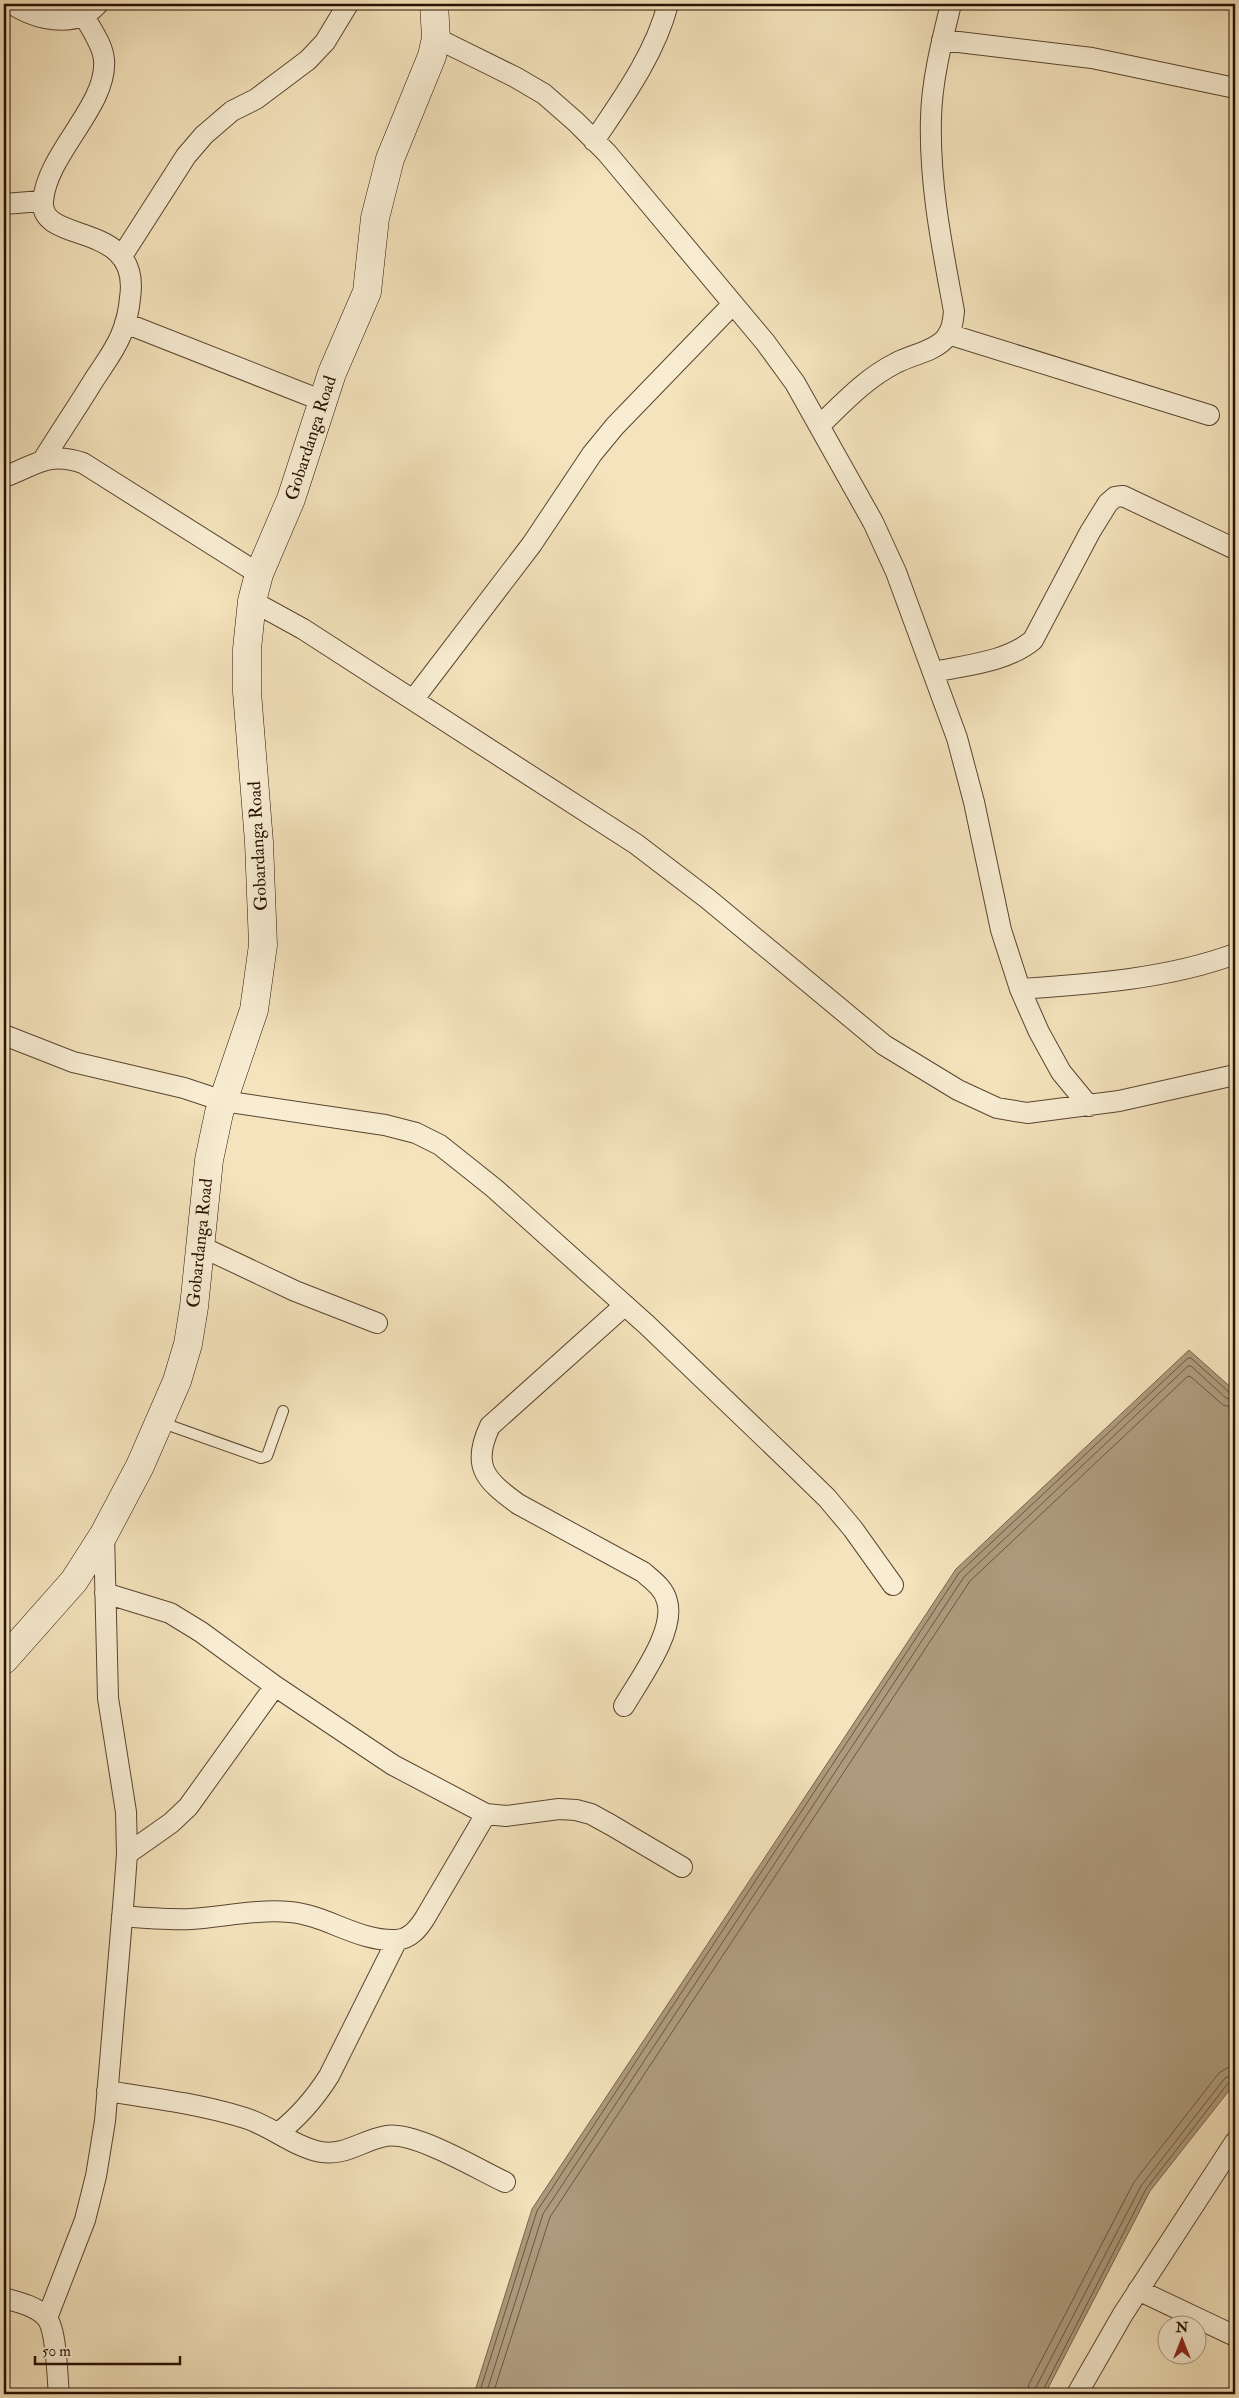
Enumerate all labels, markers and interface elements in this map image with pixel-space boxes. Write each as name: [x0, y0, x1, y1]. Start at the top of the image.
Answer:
street label: Gobardanga Road: [280, 373, 342, 503]
street label: Gobardanga Road: [243, 780, 273, 911]
street label: Gobardanga Road: [182, 1177, 218, 1309]
north arrow: [1156, 2316, 1206, 2366]
text: N: [1175, 2319, 1189, 2336]
scale bar: [35, 2333, 180, 2365]
text: 50 m: [42, 2342, 71, 2361]

